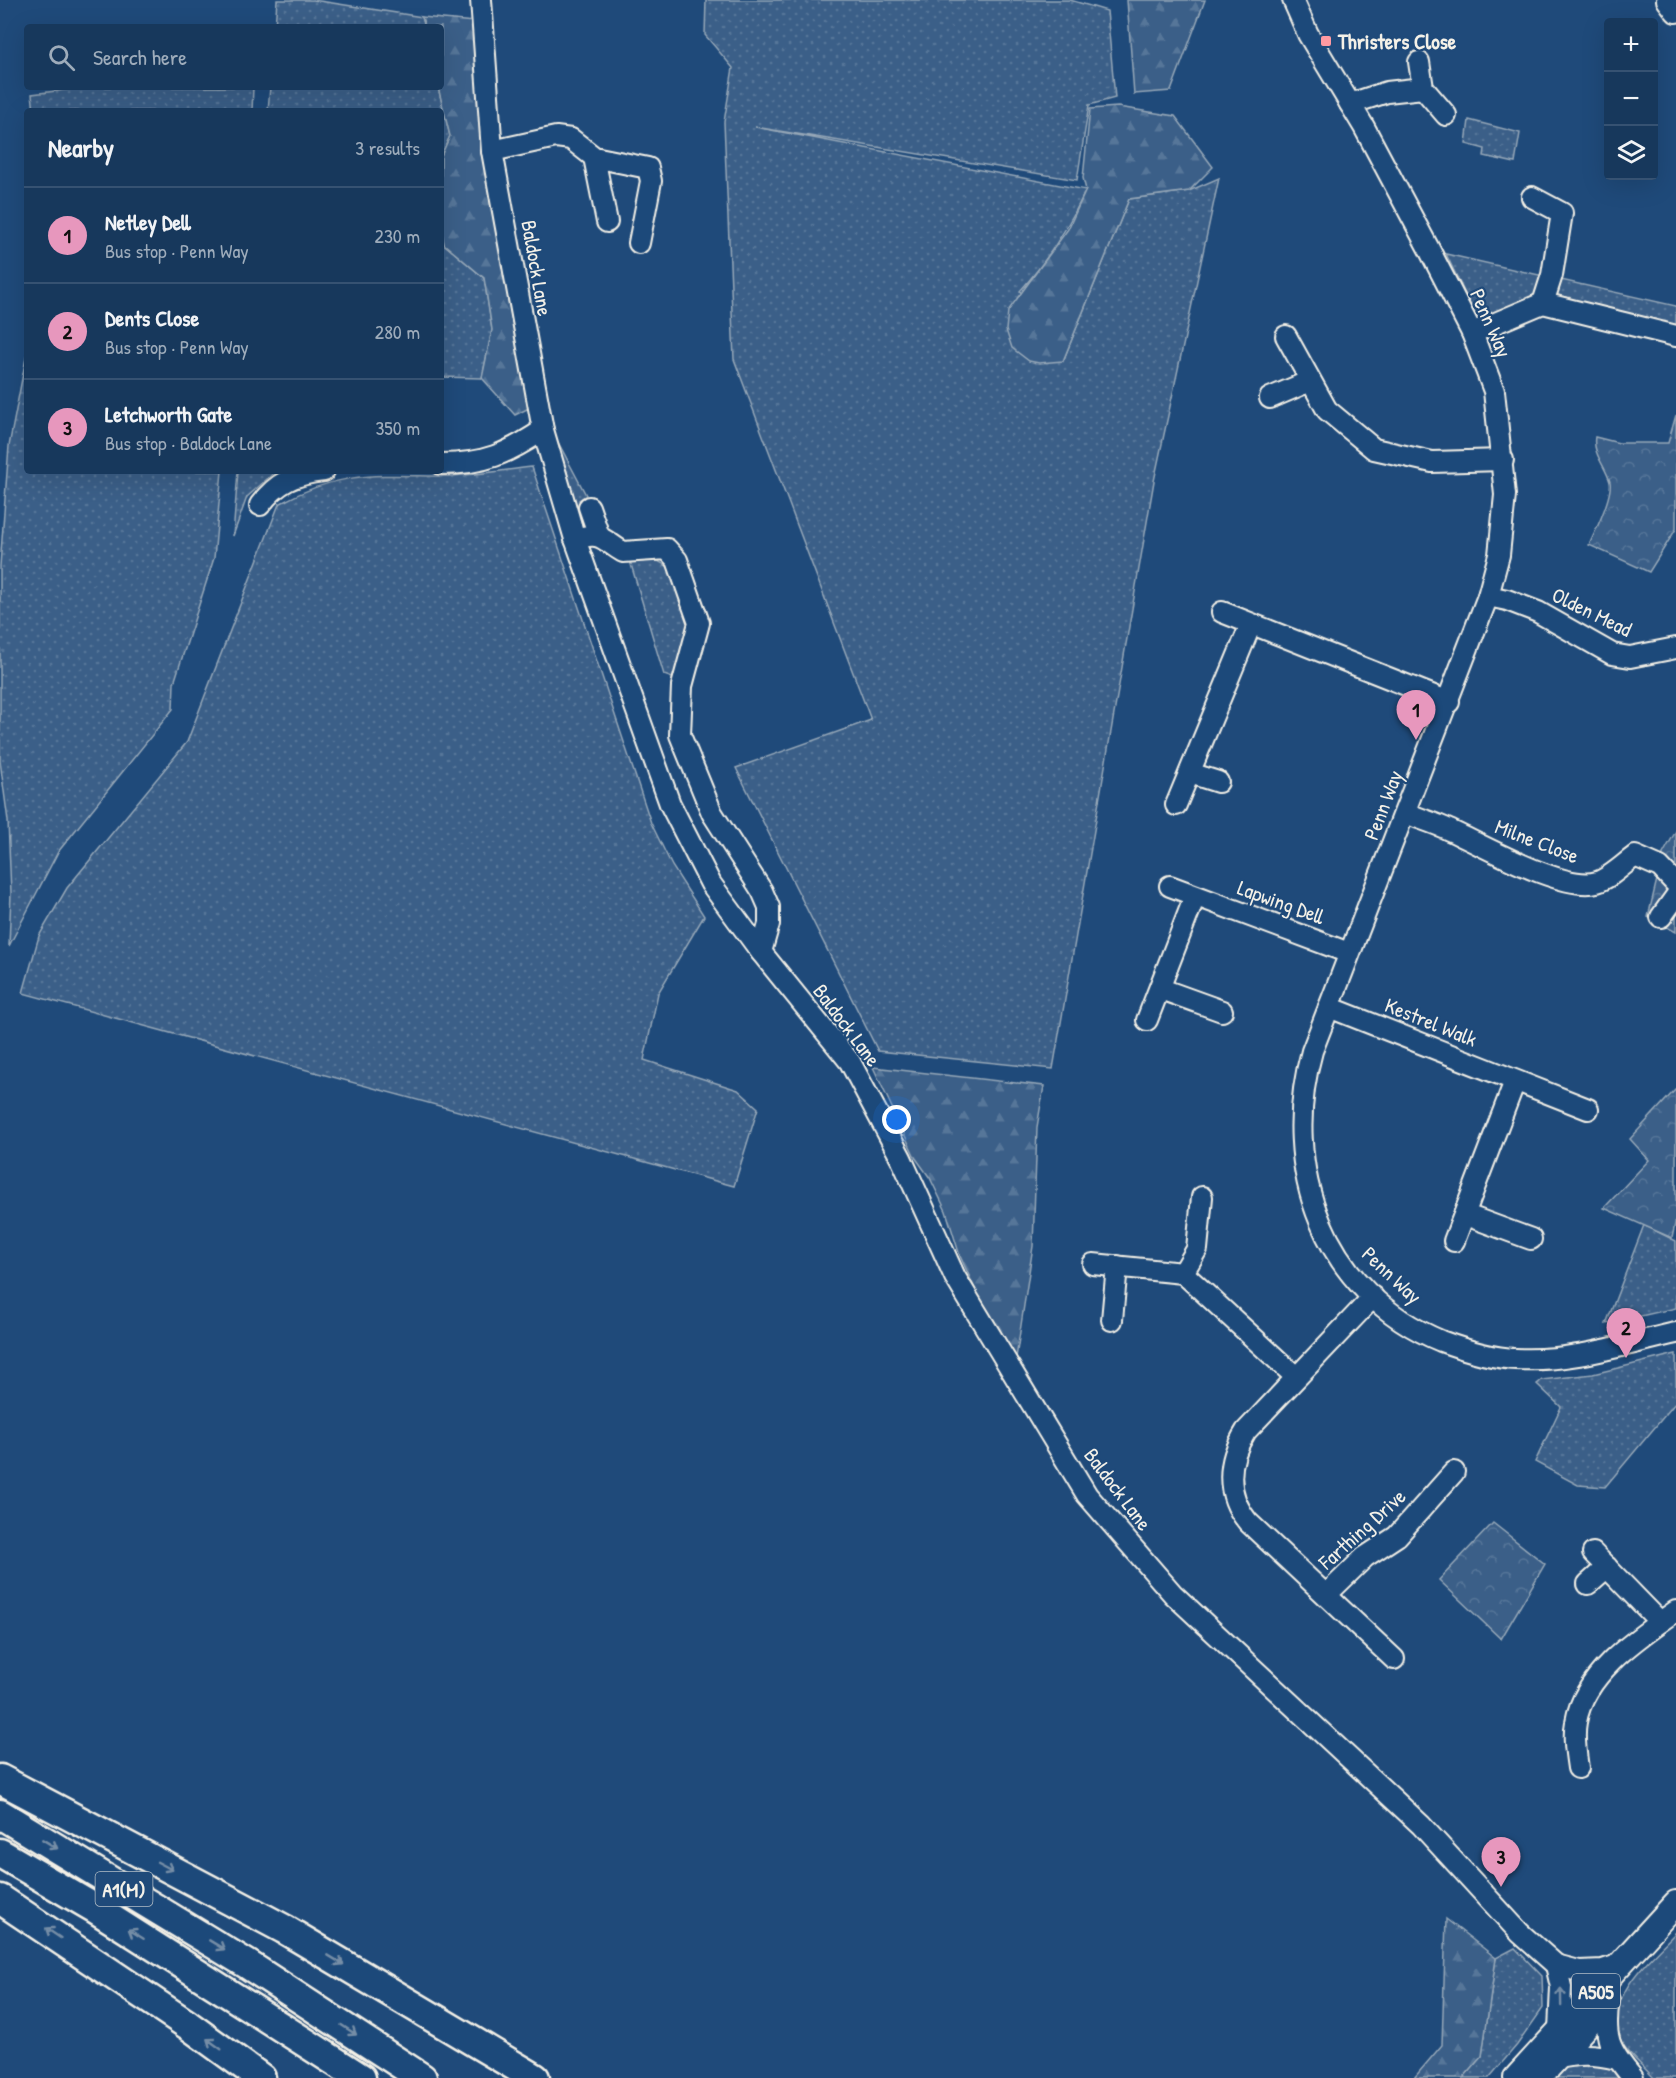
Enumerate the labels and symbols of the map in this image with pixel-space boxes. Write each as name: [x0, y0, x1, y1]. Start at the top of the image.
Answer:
place label: Thristers Close: [1337, 27, 1457, 56]
marker: Thristers Close: [1319, 34, 1333, 48]
street label: Baldock Lane: [514, 218, 560, 318]
street label: Penn Way: [1463, 284, 1519, 362]
street label: Olden Mead: [1547, 580, 1637, 644]
pin: 1: [1396, 690, 1436, 740]
street label: Penn Way: [1357, 766, 1410, 844]
street label: Milne Close: [1491, 812, 1583, 870]
street label: Lapwing Dell: [1234, 873, 1329, 931]
street label: Baldock Lane: [806, 978, 888, 1072]
street label: Kestrel Walk: [1381, 990, 1482, 1054]
your location: [882, 1105, 911, 1134]
street label: Penn Way: [1356, 1240, 1428, 1310]
pin: 2: [1606, 1308, 1646, 1358]
street label: Baldock Lane: [1077, 1442, 1159, 1536]
street label: Farthing Drive: [1311, 1482, 1412, 1577]
pin: 3: [1482, 1838, 1520, 1887]
one-way arrow: [41, 1839, 58, 1851]
one-way arrow: [155, 1861, 173, 1872]
road number: A1(M): [96, 1872, 152, 1906]
one-way arrow: [46, 1927, 62, 1939]
one-way arrow: [128, 1928, 145, 1940]
one-way arrow: [208, 1940, 225, 1952]
one-way arrow: [327, 1954, 344, 1966]
road number: A505: [1572, 1974, 1620, 2008]
one-way arrow: [1555, 1988, 1566, 2008]
one-way arrow: [340, 2024, 357, 2036]
one-way arrow: [207, 2037, 223, 2050]

